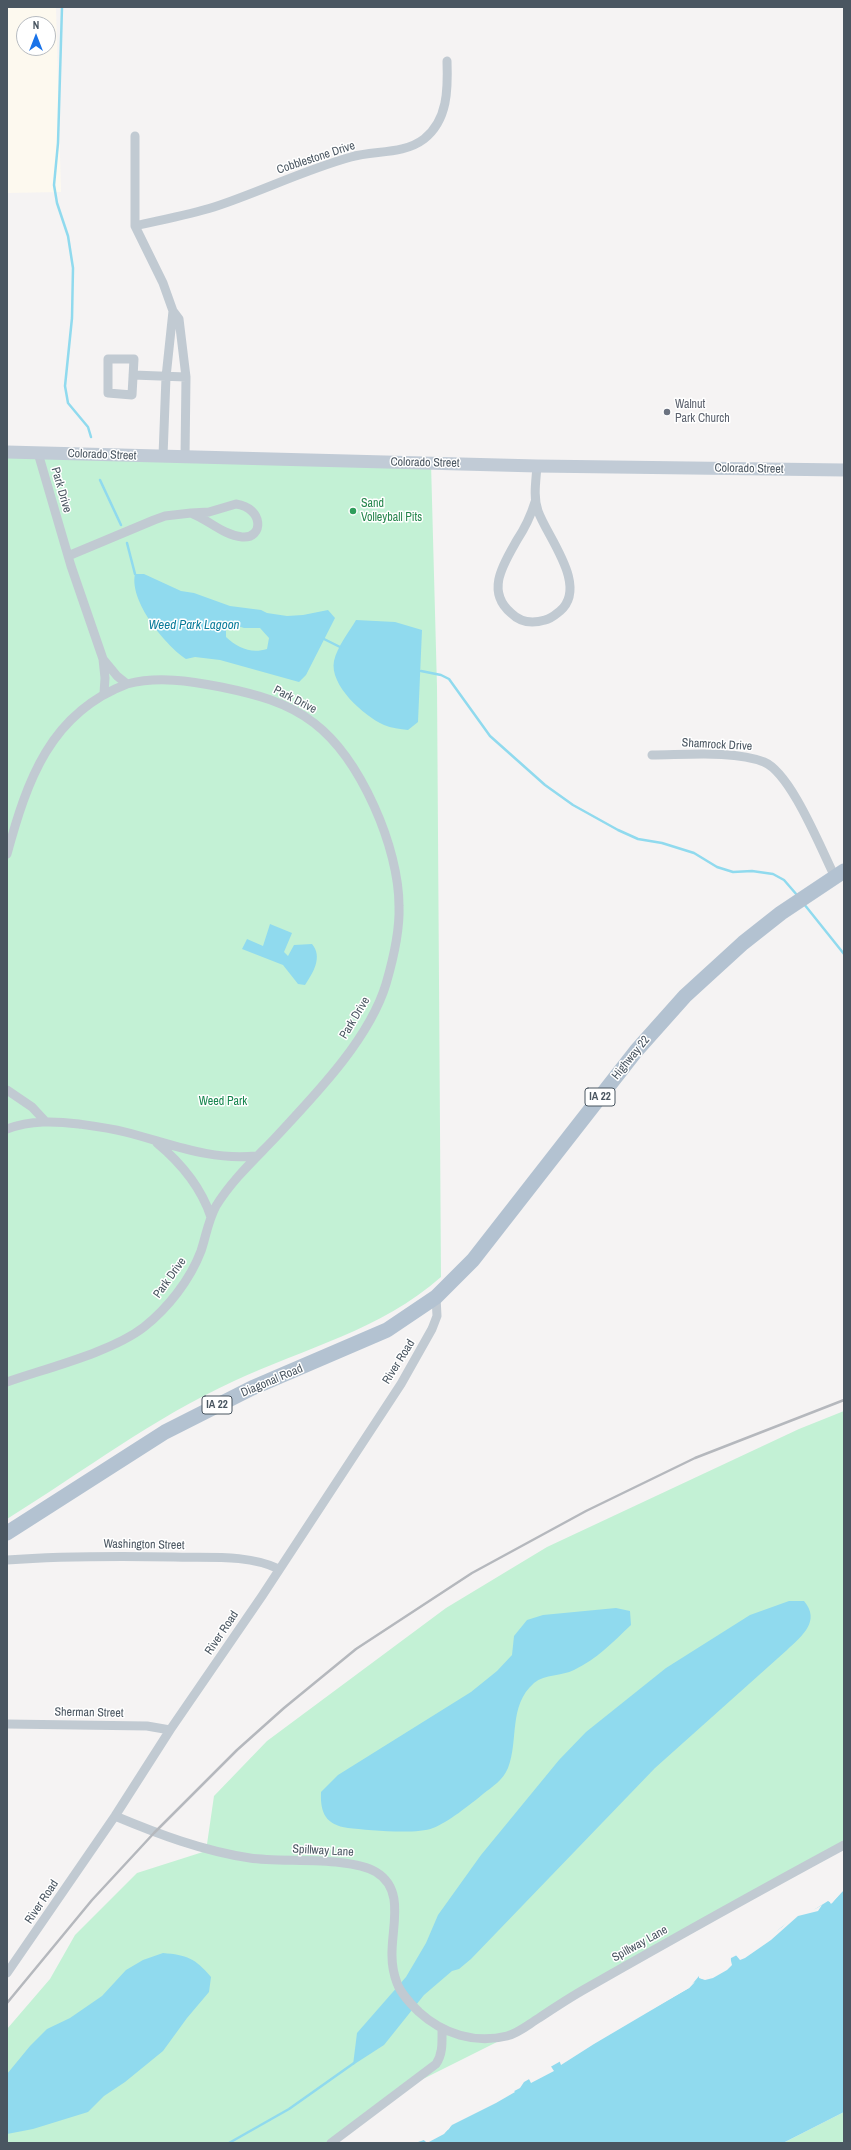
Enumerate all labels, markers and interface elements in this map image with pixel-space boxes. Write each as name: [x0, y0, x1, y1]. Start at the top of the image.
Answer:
north arrow: [16, 16, 56, 56]
text: N: [33, 18, 39, 32]
street label: Cobblestone Drive: [275, 139, 357, 177]
place label: Walnut Park Church: [675, 398, 730, 426]
marker: Walnut Park Church: [662, 407, 672, 417]
street label: Colorado Street: [67, 447, 137, 463]
street label: Colorado Street: [390, 455, 460, 471]
street label: Colorado Street: [714, 461, 784, 477]
street label: Park Drive: [48, 466, 74, 514]
place label: Sand Volleyball Pits: [361, 497, 422, 525]
marker: Sand Volleyball Pits: [348, 506, 358, 516]
water label: Weed Park Lagoon: [148, 618, 240, 634]
street label: Park Drive: [271, 683, 319, 717]
street label: Shamrock Drive: [681, 736, 753, 754]
street label: Park Drive: [337, 994, 373, 1042]
street label: Highway 22: [609, 1033, 653, 1083]
road number: IA 22: [585, 1088, 615, 1106]
park label: Weed Park: [199, 1095, 247, 1109]
street label: Park Drive: [151, 1255, 189, 1301]
street label: River Road: [380, 1337, 418, 1387]
street label: Diagonal Road: [239, 1362, 305, 1400]
road number: IA 22: [202, 1396, 232, 1414]
street label: Washington Street: [103, 1537, 185, 1553]
street label: River Road: [202, 1608, 242, 1658]
street label: Sherman Street: [54, 1705, 124, 1721]
street label: Spillway Lane: [292, 1842, 354, 1860]
street label: River Road: [22, 1877, 62, 1927]
street label: Spillway Lane: [610, 1923, 670, 1965]

